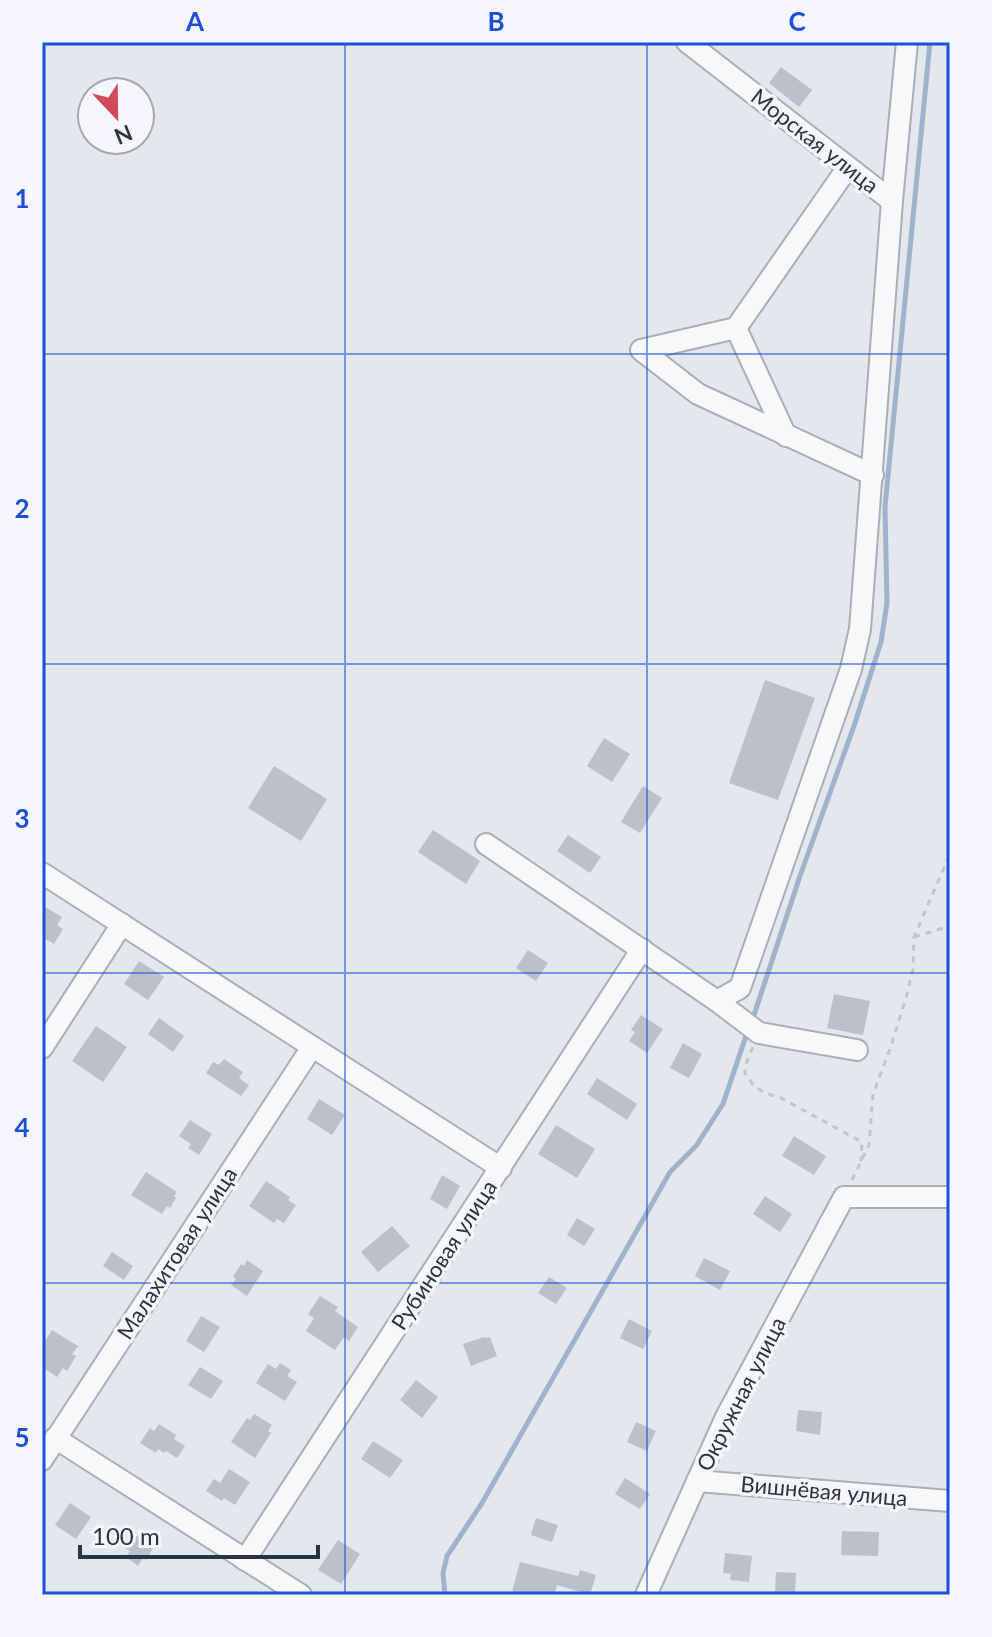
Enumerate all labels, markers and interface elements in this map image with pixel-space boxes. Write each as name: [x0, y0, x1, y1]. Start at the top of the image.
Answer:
text: A: [185, 5, 205, 37]
text: B: [487, 5, 505, 37]
text: C: [788, 5, 806, 37]
north arrow: [76, 76, 156, 156]
street label: Морская улица: [746, 82, 884, 199]
text: N: [111, 119, 137, 151]
text: 1: [14, 182, 30, 214]
text: 2: [14, 492, 30, 524]
text: 3: [14, 802, 30, 834]
text: 4: [14, 1111, 30, 1143]
street label: Малахитовая улица: [111, 1161, 242, 1344]
street label: Рубиновая улица: [385, 1175, 502, 1335]
street label: Окружная улица: [690, 1312, 791, 1475]
text: 5: [14, 1421, 30, 1453]
street label: Вишнёвая улица: [740, 1470, 908, 1511]
scale bar: [80, 1509, 318, 1559]
text: 100 m: [92, 1521, 160, 1550]

